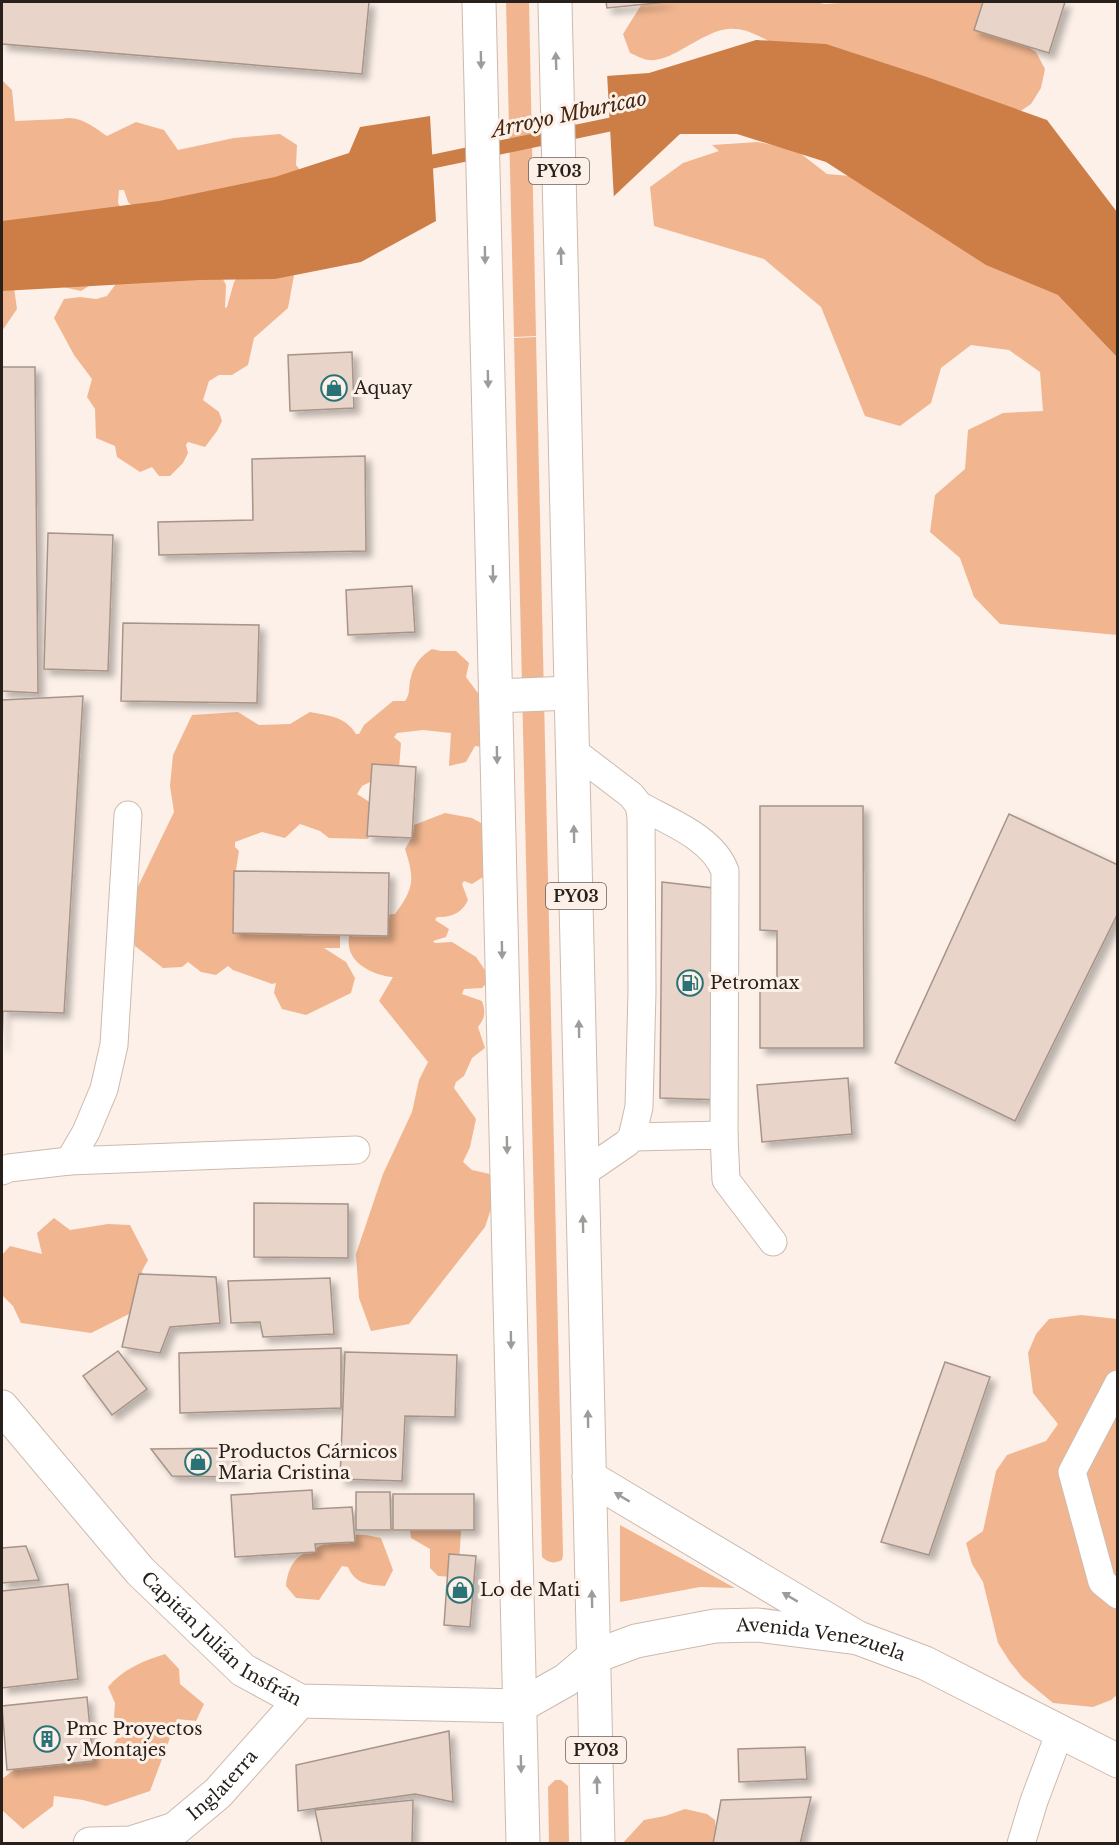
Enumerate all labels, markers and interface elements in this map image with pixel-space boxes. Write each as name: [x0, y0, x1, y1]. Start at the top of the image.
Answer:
one-way arrow: [476, 50, 486, 69]
one-way arrow: [551, 52, 561, 71]
water label: Arroyo Mburicao: [486, 86, 649, 143]
road number: PY03: [529, 158, 589, 184]
one-way arrow: [481, 245, 490, 264]
one-way arrow: [557, 246, 566, 265]
one-way arrow: [484, 370, 493, 389]
shop icon: Aquay: [319, 373, 349, 403]
place label: Aquay: [353, 377, 413, 399]
one-way arrow: [488, 565, 498, 584]
one-way arrow: [492, 745, 502, 764]
one-way arrow: [569, 825, 579, 844]
road number: PY03: [546, 883, 606, 909]
one-way arrow: [497, 940, 507, 959]
fuel station icon: Petromax: [675, 968, 705, 998]
place label: Petromax: [710, 972, 799, 994]
one-way arrow: [574, 1020, 584, 1039]
one-way arrow: [502, 1135, 511, 1154]
one-way arrow: [579, 1215, 588, 1234]
one-way arrow: [506, 1330, 516, 1349]
one-way arrow: [583, 1409, 593, 1428]
place label: Productos Cárnicos Maria Cristina: [218, 1441, 397, 1484]
shop icon: Productos Cárnicos Maria Cristina: [183, 1447, 213, 1477]
one-way arrow: [614, 1492, 630, 1503]
street label: Capitán Julián Insfrán: [136, 1567, 305, 1711]
shop icon: Lo de Mati: [445, 1575, 475, 1605]
place label: Lo de Mati: [480, 1579, 580, 1601]
one-way arrow: [587, 1589, 597, 1608]
one-way arrow: [782, 1592, 798, 1603]
street label: Avenida Venezuela: [735, 1614, 909, 1666]
place label: Pmc Proyectos y Montajes: [66, 1718, 203, 1761]
building icon: Pmc Proyectos y Montajes: [32, 1724, 62, 1754]
road number: PY03: [566, 1737, 626, 1763]
street label: Inglaterra: [183, 1745, 262, 1825]
one-way arrow: [517, 1755, 526, 1774]
one-way arrow: [592, 1776, 601, 1795]

